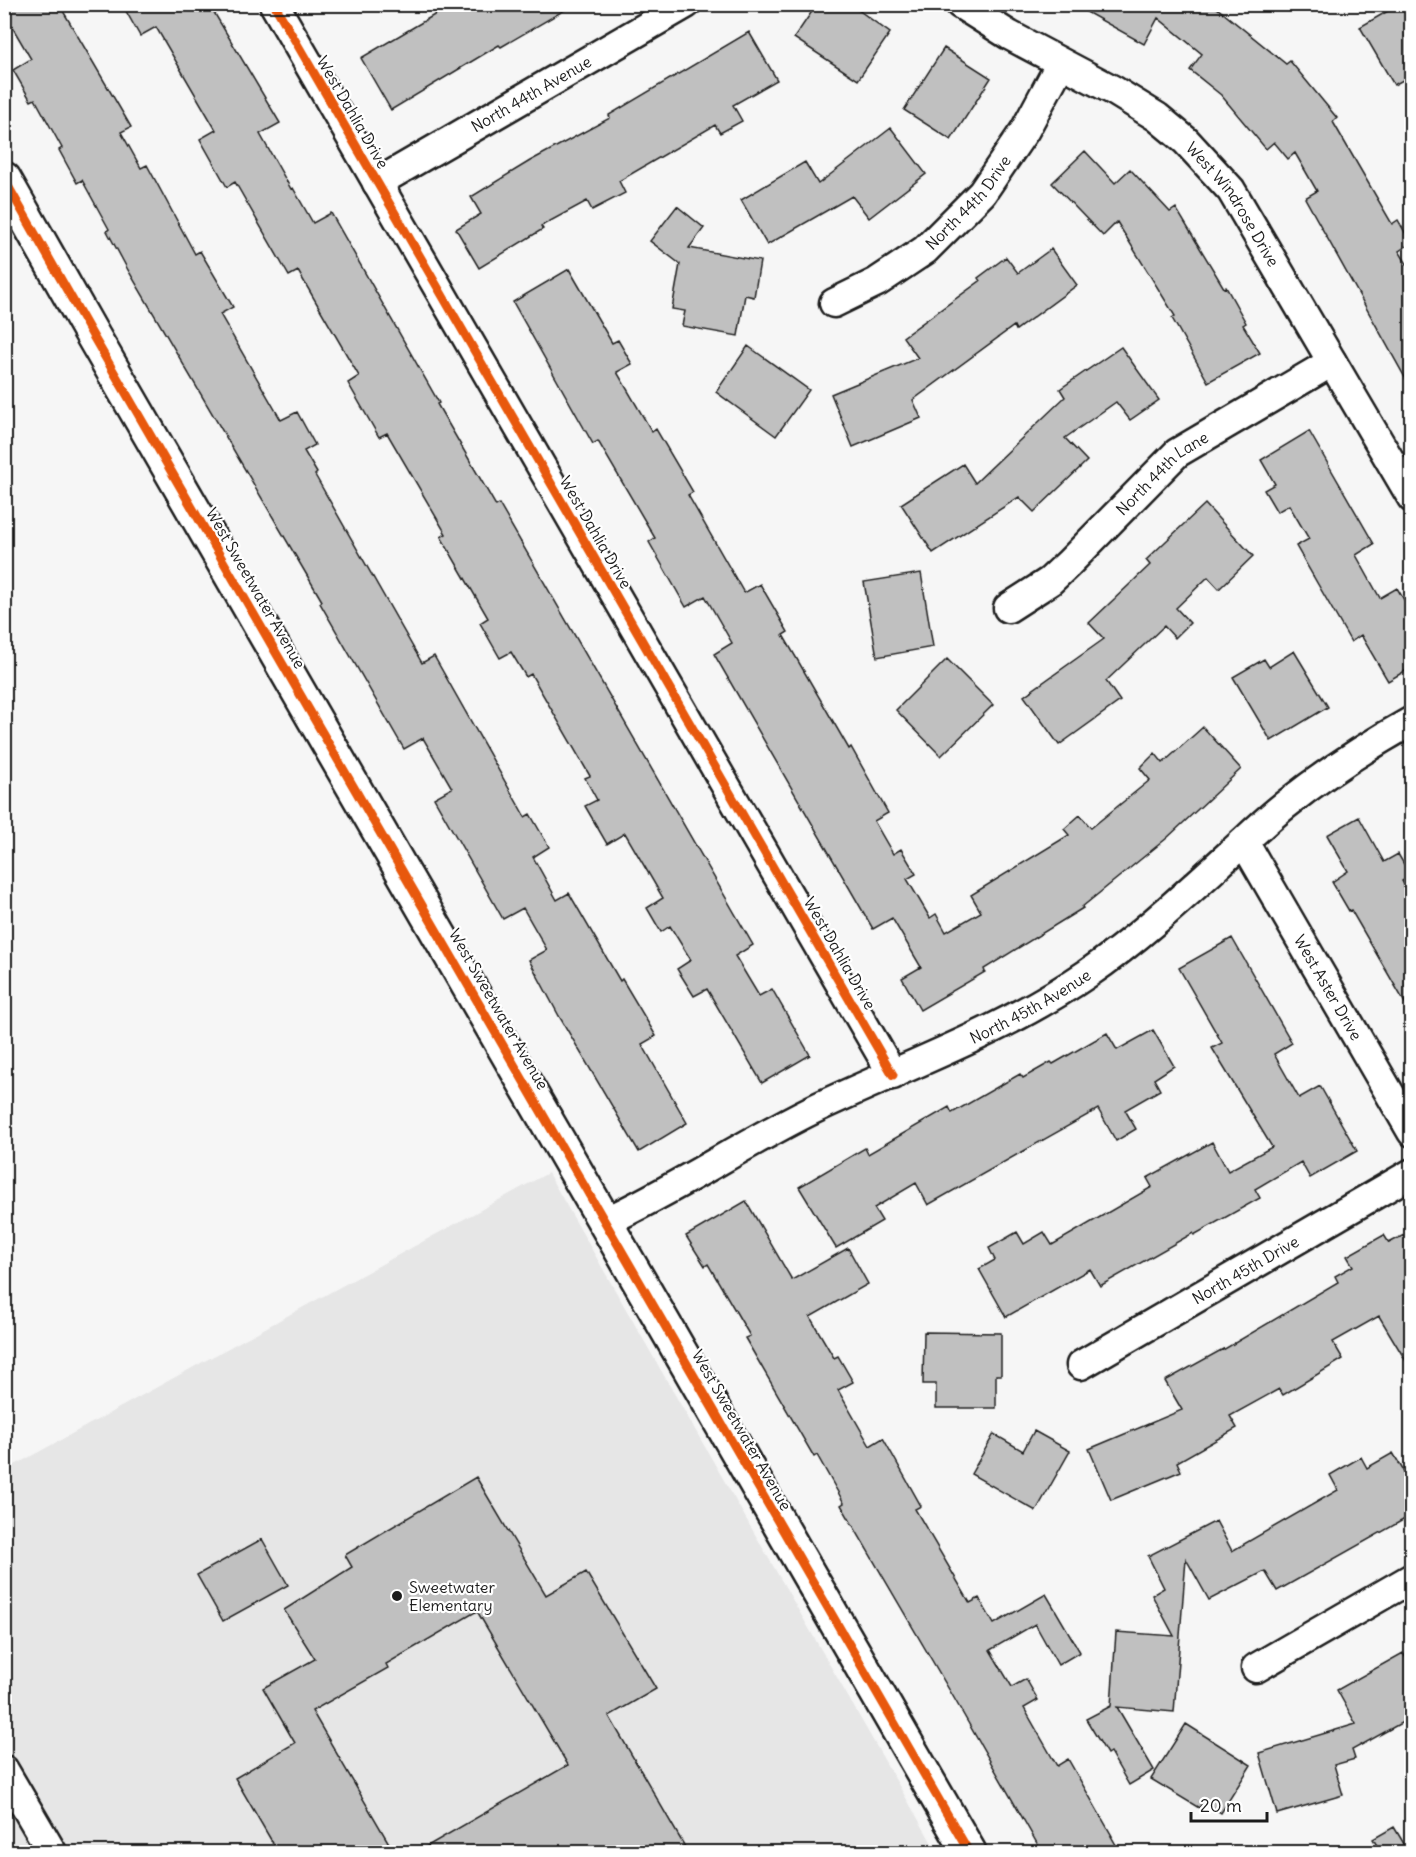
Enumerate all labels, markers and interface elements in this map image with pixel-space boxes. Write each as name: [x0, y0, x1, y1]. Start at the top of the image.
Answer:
street label: North 44th Avenue: [467, 51, 595, 136]
street label: West Dahlia Drive: [313, 52, 393, 172]
street label: West Windrose Drive: [1182, 138, 1284, 270]
street label: North 44th Drive: [921, 151, 1015, 254]
street label: North 44th Lane: [1112, 427, 1212, 519]
street label: West Dahlia Drive: [556, 472, 636, 592]
street label: West Sweetwater Avenue: [202, 504, 310, 672]
street label: West Dahlia Drive: [800, 893, 880, 1013]
street label: West Sweetwater Avenue: [445, 925, 553, 1093]
street label: West Aster Drive: [1290, 931, 1367, 1044]
street label: North 45th Avenue: [966, 965, 1094, 1048]
street label: North 45th Drive: [1189, 1231, 1302, 1308]
street label: West Sweetwater Avenue: [688, 1346, 796, 1514]
place label: Sweetwater Elementary: [409, 1577, 495, 1615]
marker: Sweetwater Elementary: [390, 1589, 404, 1603]
scale bar: [1191, 1785, 1268, 1823]
text: 20 m: [1200, 1794, 1242, 1817]

